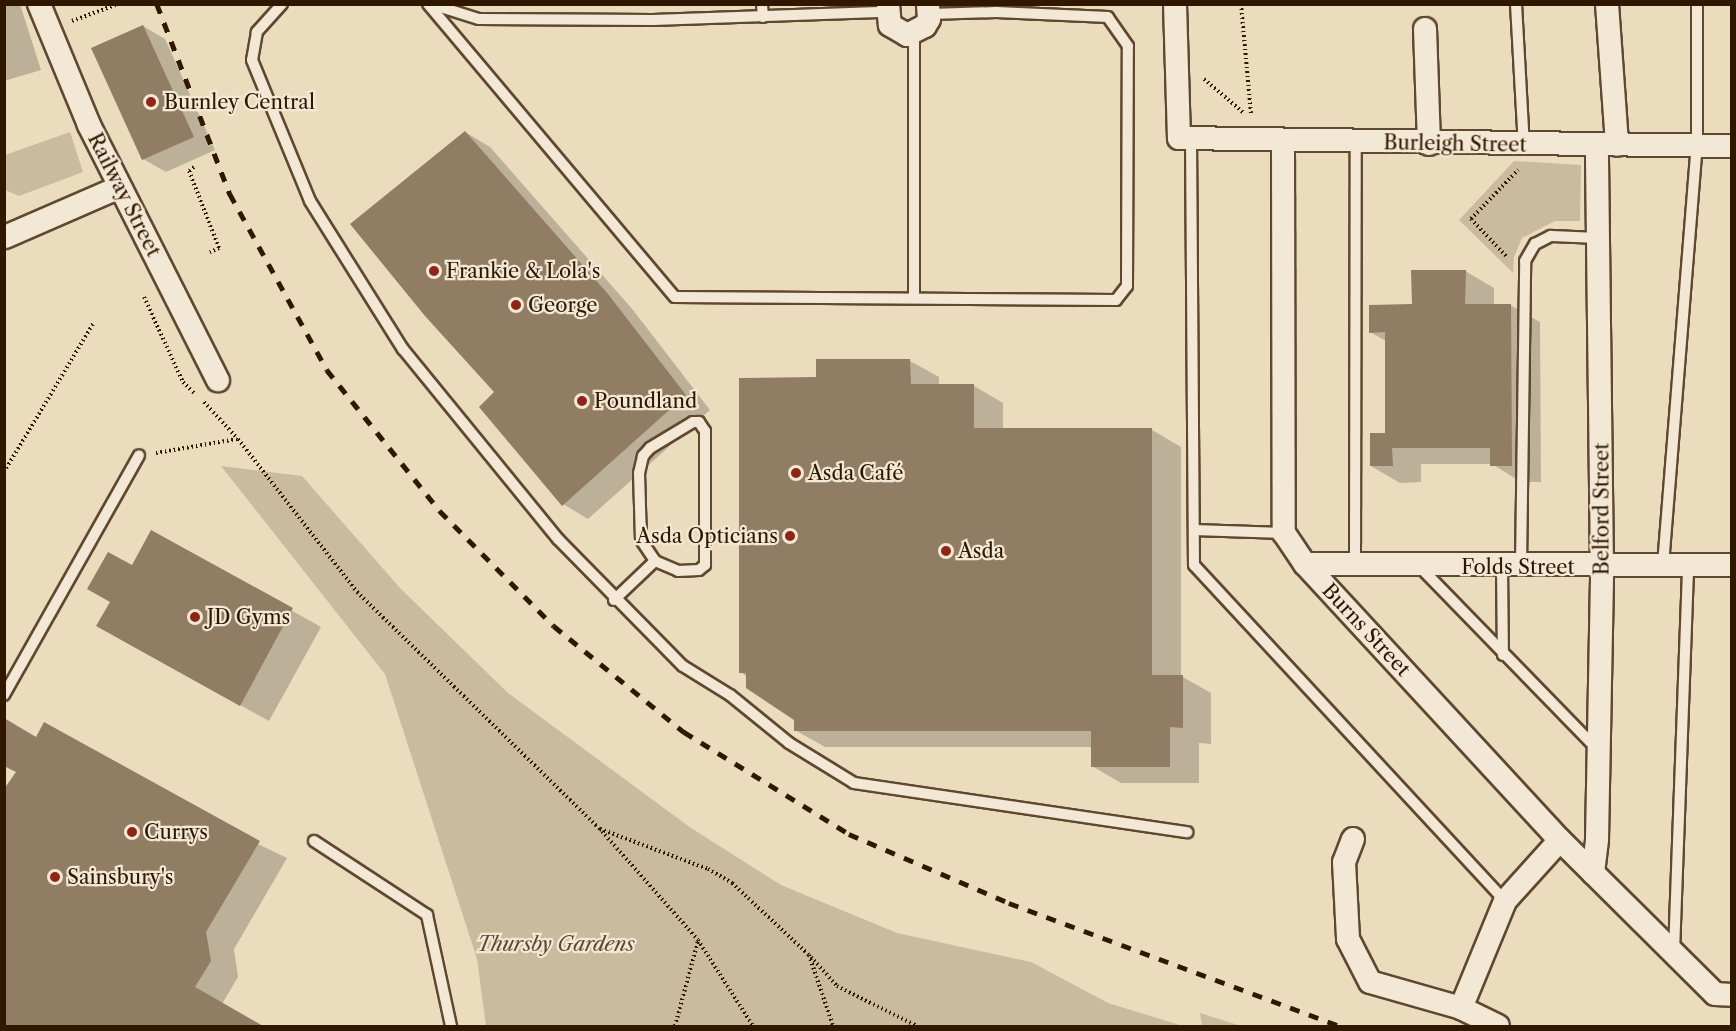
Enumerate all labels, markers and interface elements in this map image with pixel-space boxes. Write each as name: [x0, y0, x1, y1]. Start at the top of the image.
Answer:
place label: Burnley Central: [164, 90, 315, 114]
marker: Burnley Central: [142, 93, 160, 111]
street label: Railway Street: [82, 129, 166, 261]
street label: Burleigh Street: [1383, 131, 1527, 157]
place label: Frankie & Lola's: [446, 259, 600, 283]
marker: Frankie & Lola's: [427, 264, 441, 278]
place label: George: [528, 293, 598, 317]
marker: George: [509, 298, 523, 312]
place label: Poundland: [594, 389, 697, 413]
marker: Poundland: [575, 394, 589, 408]
street label: Belford Street: [1590, 443, 1614, 575]
place label: Asda Café: [808, 461, 904, 485]
marker: Asda Café: [789, 466, 803, 480]
place label: Asda Opticians: [636, 524, 778, 548]
marker: Asda Opticians: [783, 529, 797, 543]
place label: Asda: [958, 539, 1004, 563]
marker: Asda: [939, 544, 953, 558]
street label: Folds Street: [1461, 555, 1575, 579]
street label: Burns Street: [1317, 579, 1415, 681]
place label: JD Gyms: [207, 605, 290, 629]
marker: JD Gyms: [188, 610, 202, 624]
place label: Currys: [144, 820, 208, 844]
marker: Currys: [125, 825, 139, 839]
place label: Sainsbury's: [67, 865, 174, 889]
marker: Sainsbury's: [48, 870, 62, 884]
park label: Thursby Gardens: [477, 932, 635, 956]

